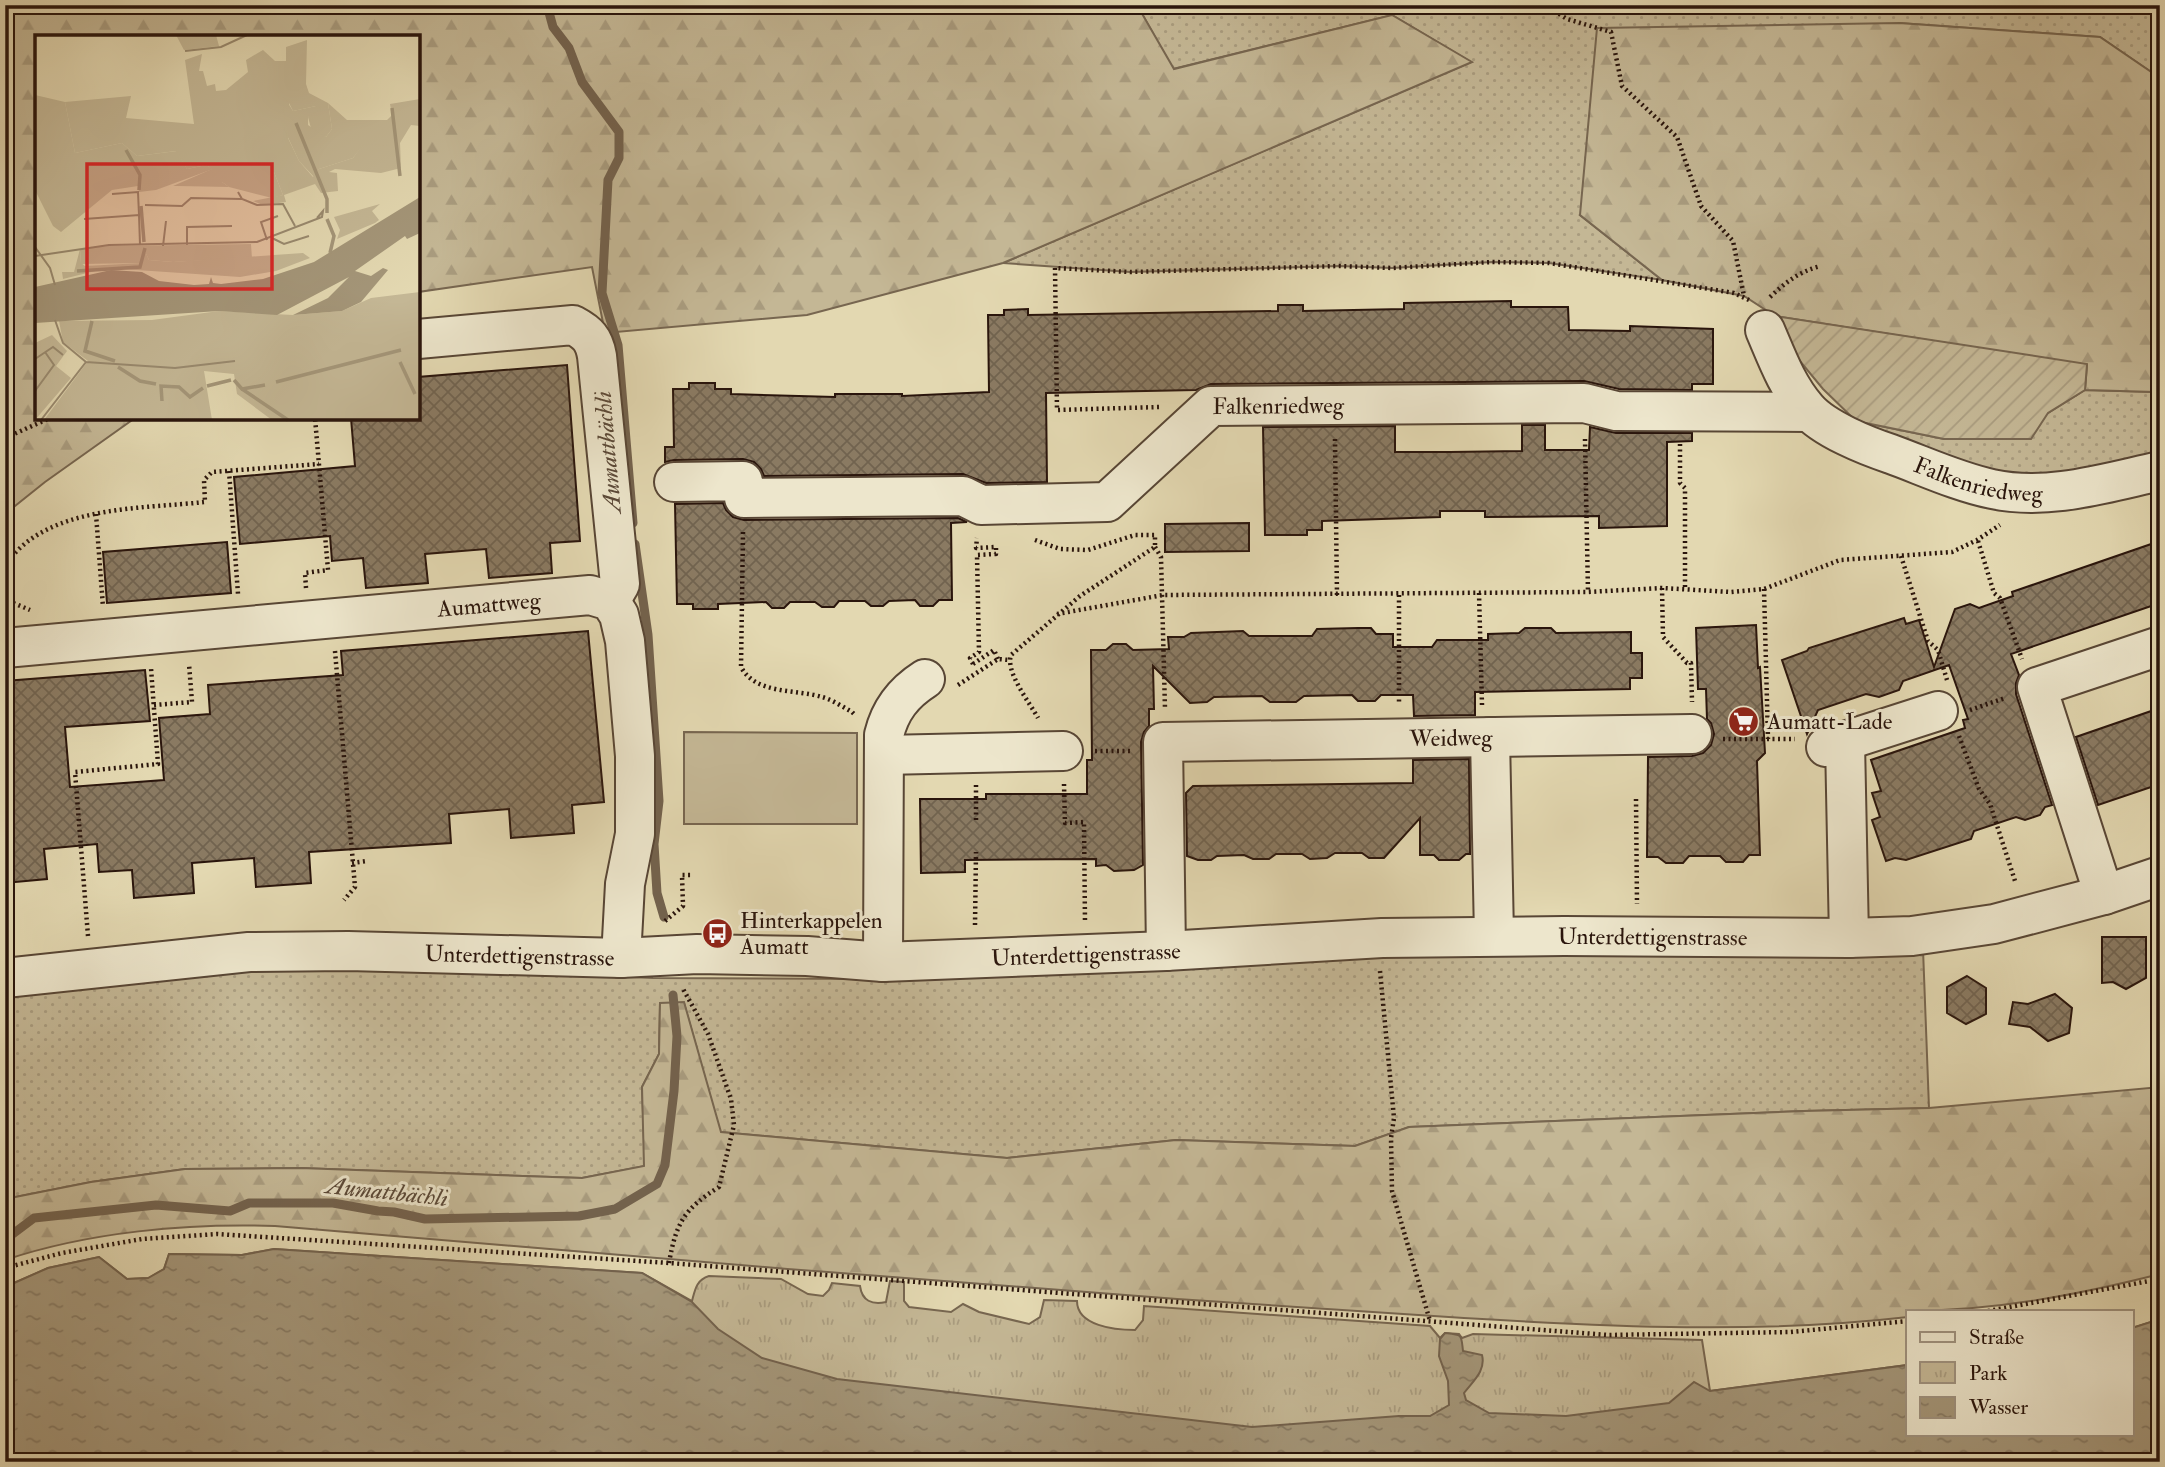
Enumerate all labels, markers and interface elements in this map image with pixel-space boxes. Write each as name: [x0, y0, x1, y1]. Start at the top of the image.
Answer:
inset map: [35, 35, 420, 420]
water label: Aumattbächli: [587, 389, 629, 517]
street label: Falkenriedweg: [1212, 390, 1345, 420]
street label: Falkenriedweg: [1910, 450, 2044, 508]
street label: Aumattweg: [435, 585, 543, 623]
supermarket icon: Aumatt-Lade: [1727, 704, 1761, 738]
place label: Aumatt-Lade: [1766, 707, 1893, 736]
street label: Weidweg: [1408, 723, 1493, 753]
place label: Hinterkappelen Aumatt: [739, 906, 883, 961]
bus stop icon: Hinterkappelen Aumatt: [700, 916, 734, 950]
street label: Unterdettigenstrasse: [1558, 921, 1748, 952]
street label: Unterdettigenstrasse: [991, 936, 1182, 972]
street label: Unterdettigenstrasse: [424, 938, 615, 972]
water label: Aumattbächli: [322, 1170, 450, 1214]
legend: [1906, 1310, 2134, 1436]
text: Straße: [1969, 1324, 2024, 1351]
text: Park: [1969, 1360, 2007, 1387]
text: Wasser: [1968, 1394, 2028, 1421]

